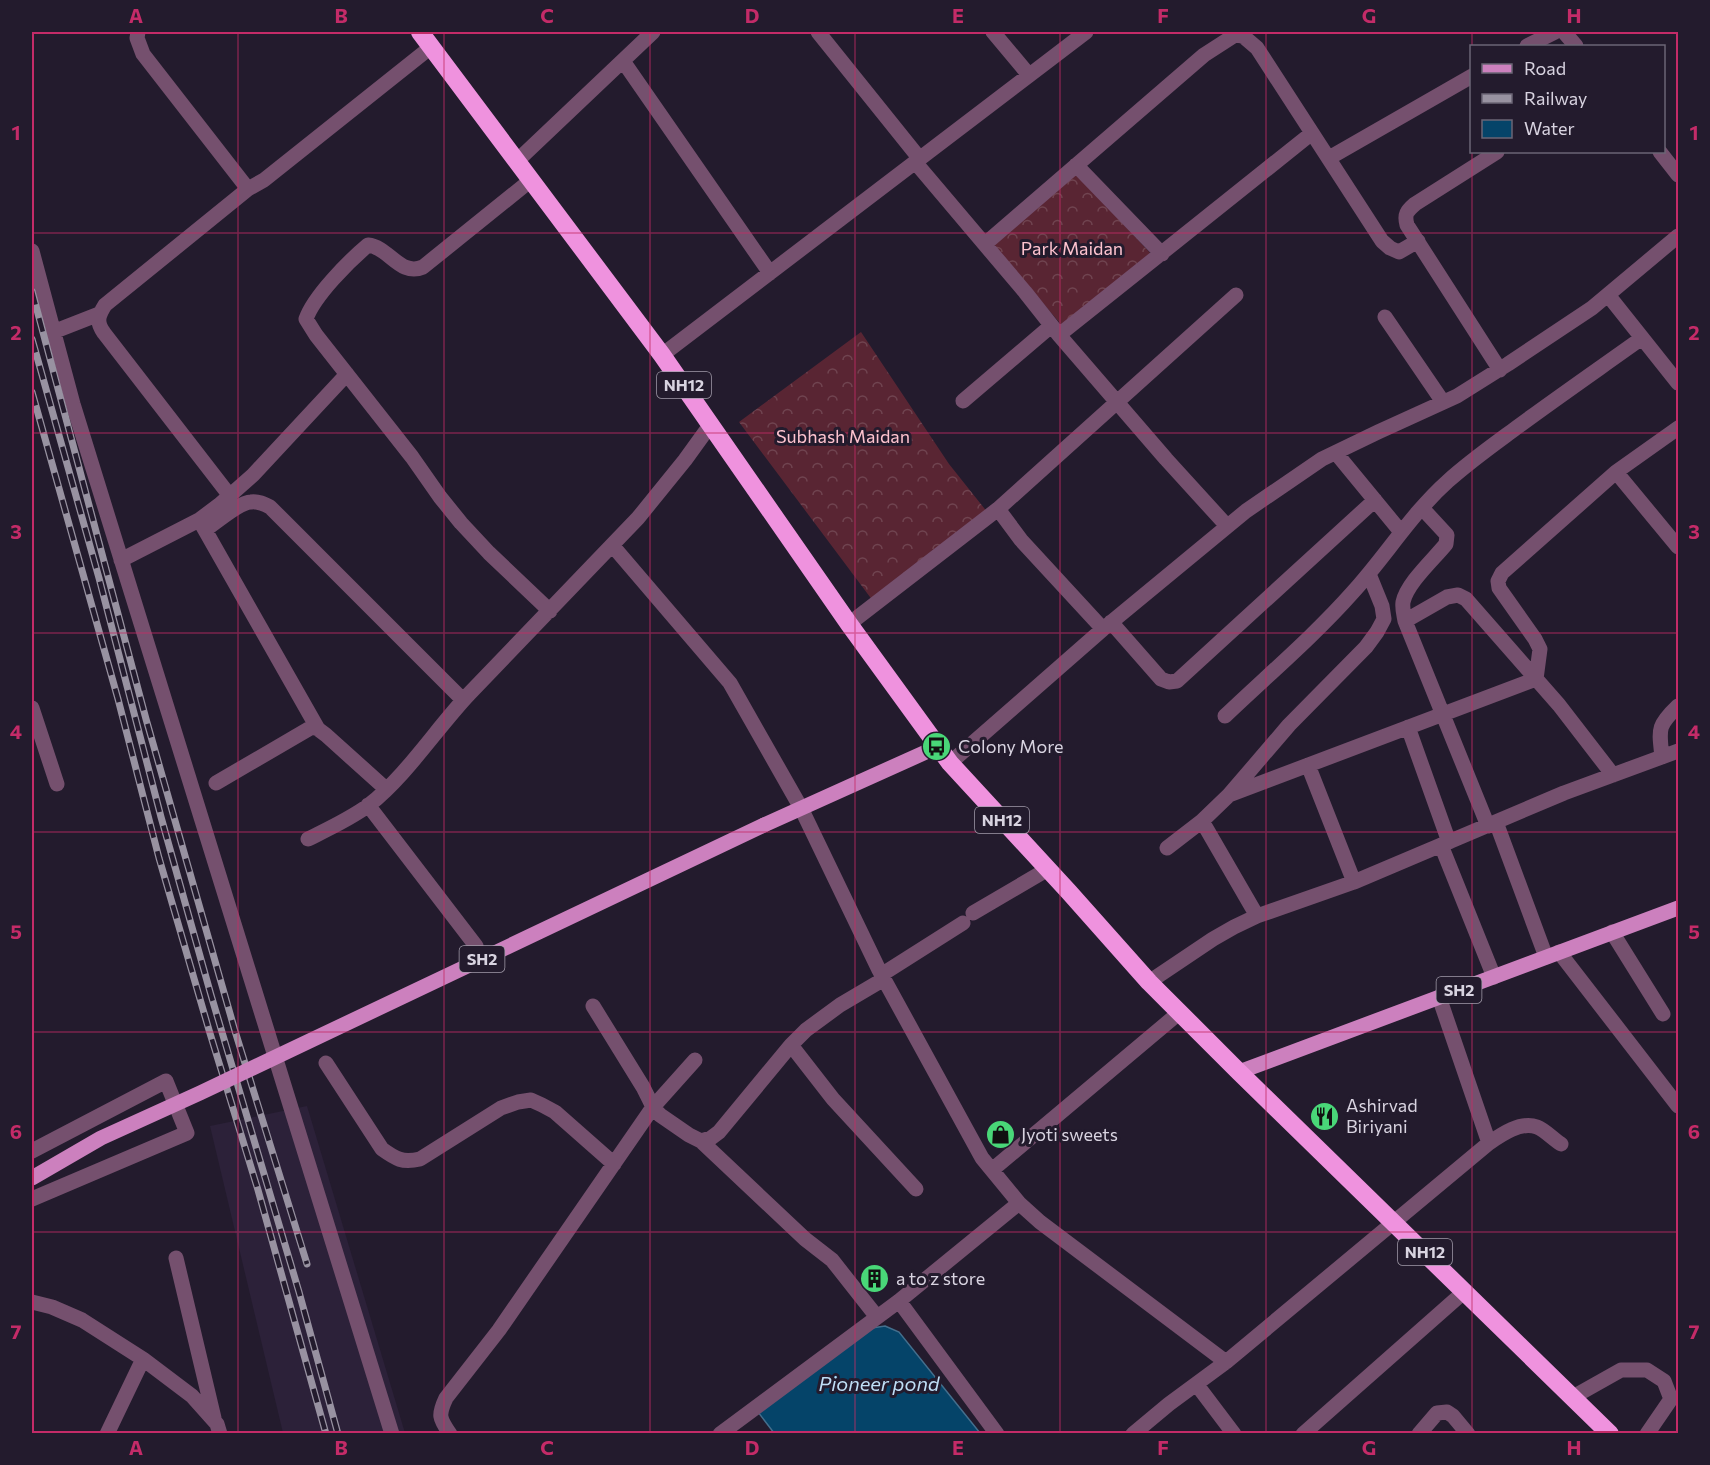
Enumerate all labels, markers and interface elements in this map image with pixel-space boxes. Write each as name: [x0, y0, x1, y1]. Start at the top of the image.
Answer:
text: A: [129, 3, 143, 27]
text: B: [334, 3, 348, 27]
text: C: [540, 3, 554, 27]
text: D: [745, 3, 759, 27]
text: E: [952, 3, 964, 27]
text: F: [1157, 3, 1169, 27]
text: G: [1362, 3, 1376, 27]
text: H: [1567, 3, 1582, 27]
legend: [1470, 45, 1665, 153]
text: Road: [1524, 57, 1566, 79]
text: Railway: [1524, 87, 1587, 109]
text: Water: [1524, 117, 1575, 139]
text: 1: [11, 120, 21, 144]
text: 1: [1689, 120, 1699, 144]
park label: Park Maidan: [1021, 237, 1123, 259]
text: 2: [10, 320, 22, 344]
text: 2: [1688, 320, 1700, 344]
road number: NH12: [657, 372, 711, 398]
park label: Subhash Maidan: [776, 425, 910, 447]
text: 3: [10, 519, 22, 543]
text: 3: [1688, 519, 1700, 543]
text: 4: [10, 719, 22, 743]
text: 4: [1688, 719, 1700, 743]
bus stop icon: Colony More: [921, 731, 953, 763]
place label: Colony More: [958, 735, 1064, 757]
road number: NH12: [975, 807, 1029, 833]
text: 5: [10, 919, 22, 943]
text: 5: [1688, 919, 1700, 943]
road number: SH2: [460, 946, 504, 972]
road number: SH2: [1436, 977, 1482, 1003]
place label: Ashirvad Biriyani: [1346, 1094, 1418, 1137]
restaurant icon: Ashirvad Biriyani: [1309, 1100, 1341, 1132]
text: 6: [10, 1119, 22, 1143]
shop icon: Jyoti sweets: [984, 1119, 1016, 1151]
text: 6: [1688, 1119, 1700, 1143]
place label: Jyoti sweets: [1021, 1123, 1118, 1145]
road number: NH12: [1398, 1239, 1452, 1265]
building icon: a to z store: [859, 1263, 891, 1295]
place label: a to z store: [896, 1267, 985, 1289]
text: 7: [11, 1319, 22, 1343]
text: 7: [1689, 1319, 1700, 1343]
water label: Pioneer pond: [819, 1371, 941, 1395]
text: A: [129, 1435, 143, 1459]
text: B: [334, 1435, 348, 1459]
text: C: [540, 1435, 554, 1459]
text: D: [745, 1435, 759, 1459]
text: E: [952, 1435, 964, 1459]
text: F: [1157, 1435, 1169, 1459]
text: G: [1362, 1435, 1376, 1459]
text: H: [1567, 1435, 1582, 1459]

